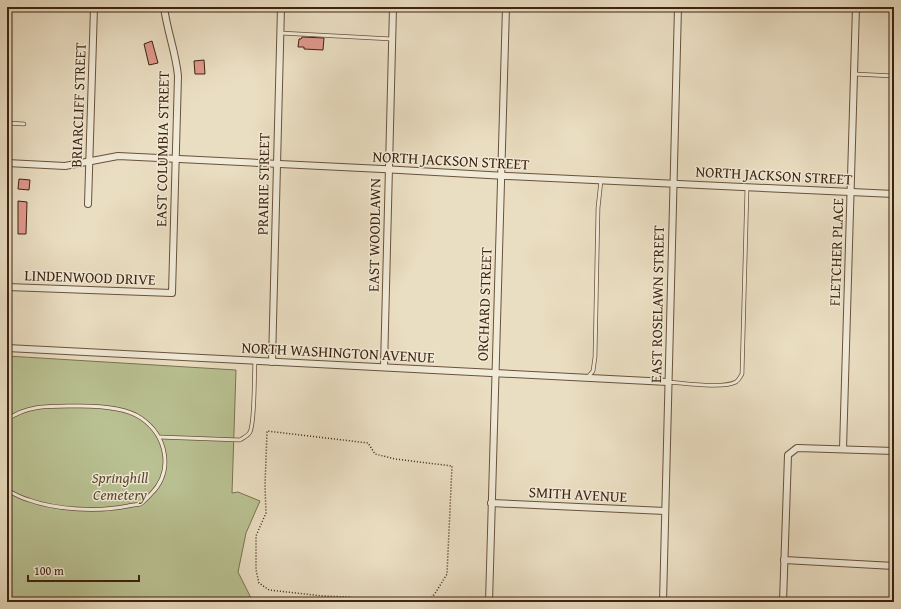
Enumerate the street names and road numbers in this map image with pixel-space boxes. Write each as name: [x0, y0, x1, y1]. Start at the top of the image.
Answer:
street label: BRIARCLIFF STREET: [65, 41, 91, 168]
street label: EAST COLUMBIA STREET: [150, 70, 174, 227]
street label: PRAIRIE STREET: [252, 132, 274, 235]
street label: NORTH JACKSON STREET: [372, 145, 531, 175]
street label: NORTH JACKSON STREET: [695, 160, 854, 190]
street label: EAST WOODLAWN: [363, 178, 385, 292]
street label: FLETCHER PLACE: [824, 197, 848, 306]
street label: EAST ROSELAWN STREET: [645, 224, 669, 383]
street label: ORCHARD STREET: [472, 246, 497, 361]
street label: LINDENWOOD DRIVE: [24, 264, 156, 290]
street label: NORTH WASHINGTON AVENUE: [241, 336, 436, 368]
street label: SMITH AVENUE: [528, 481, 628, 507]

